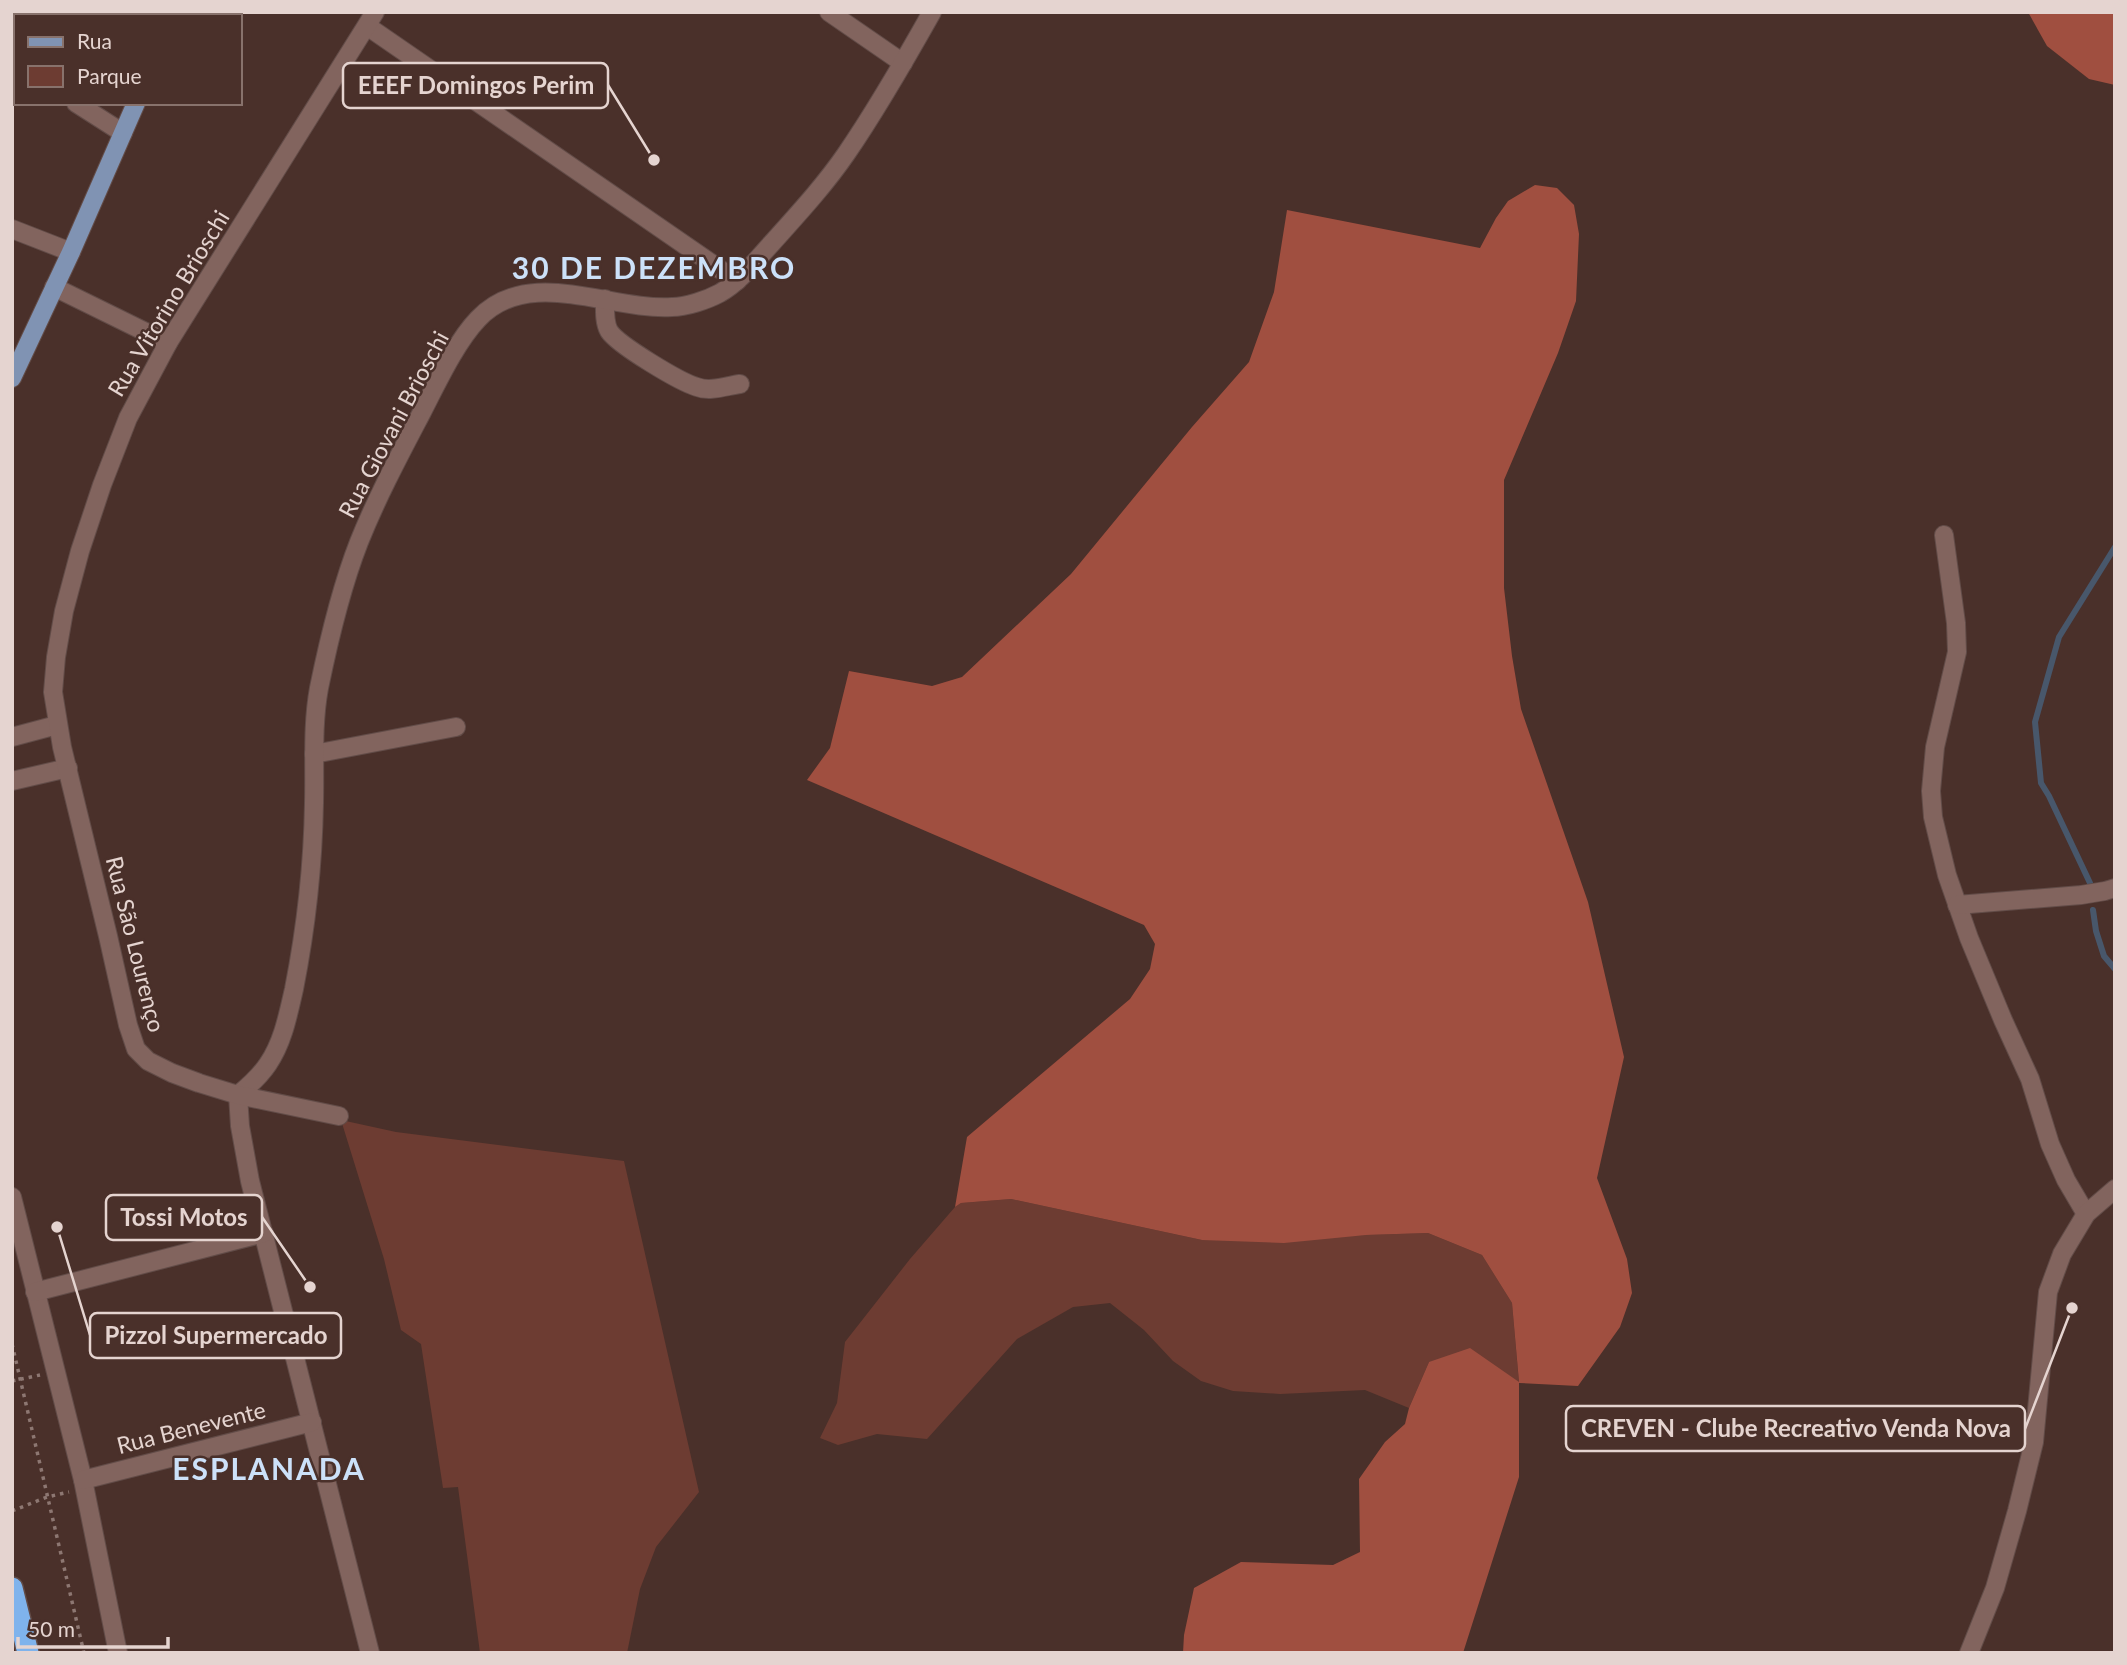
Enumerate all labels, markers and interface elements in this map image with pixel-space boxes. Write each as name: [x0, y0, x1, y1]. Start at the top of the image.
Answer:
legend: [14, 14, 242, 105]
text: Rua: [77, 28, 112, 53]
text: Parque: [77, 63, 142, 88]
callout: EEEF Domingos Perim: [343, 63, 608, 108]
text: EEEF Domingos Perim: [358, 70, 594, 99]
street label: Rua Vitorino Brioschi: [101, 205, 235, 401]
district label: 30 DE DEZEMBRO: [512, 249, 796, 285]
street label: Rua Giovani Brioschi: [332, 326, 454, 522]
street label: Rua São Lourenço: [101, 853, 171, 1035]
callout: Tossi Motos: [106, 1195, 262, 1240]
text: Tossi Motos: [120, 1202, 248, 1231]
callout: Pizzol Supermercado: [90, 1313, 341, 1358]
text: Pizzol Supermercado: [105, 1320, 327, 1349]
street label: Rua Benevente: [114, 1395, 268, 1459]
callout: CREVEN - Clube Recreativo Venda Nova: [1566, 1406, 2025, 1451]
text: CREVEN - Clube Recreativo Venda Nova: [1581, 1413, 2011, 1442]
district label: ESPLANADA: [172, 1450, 366, 1486]
scale bar: [18, 1606, 168, 1650]
text: 50 m: [28, 1616, 75, 1641]

